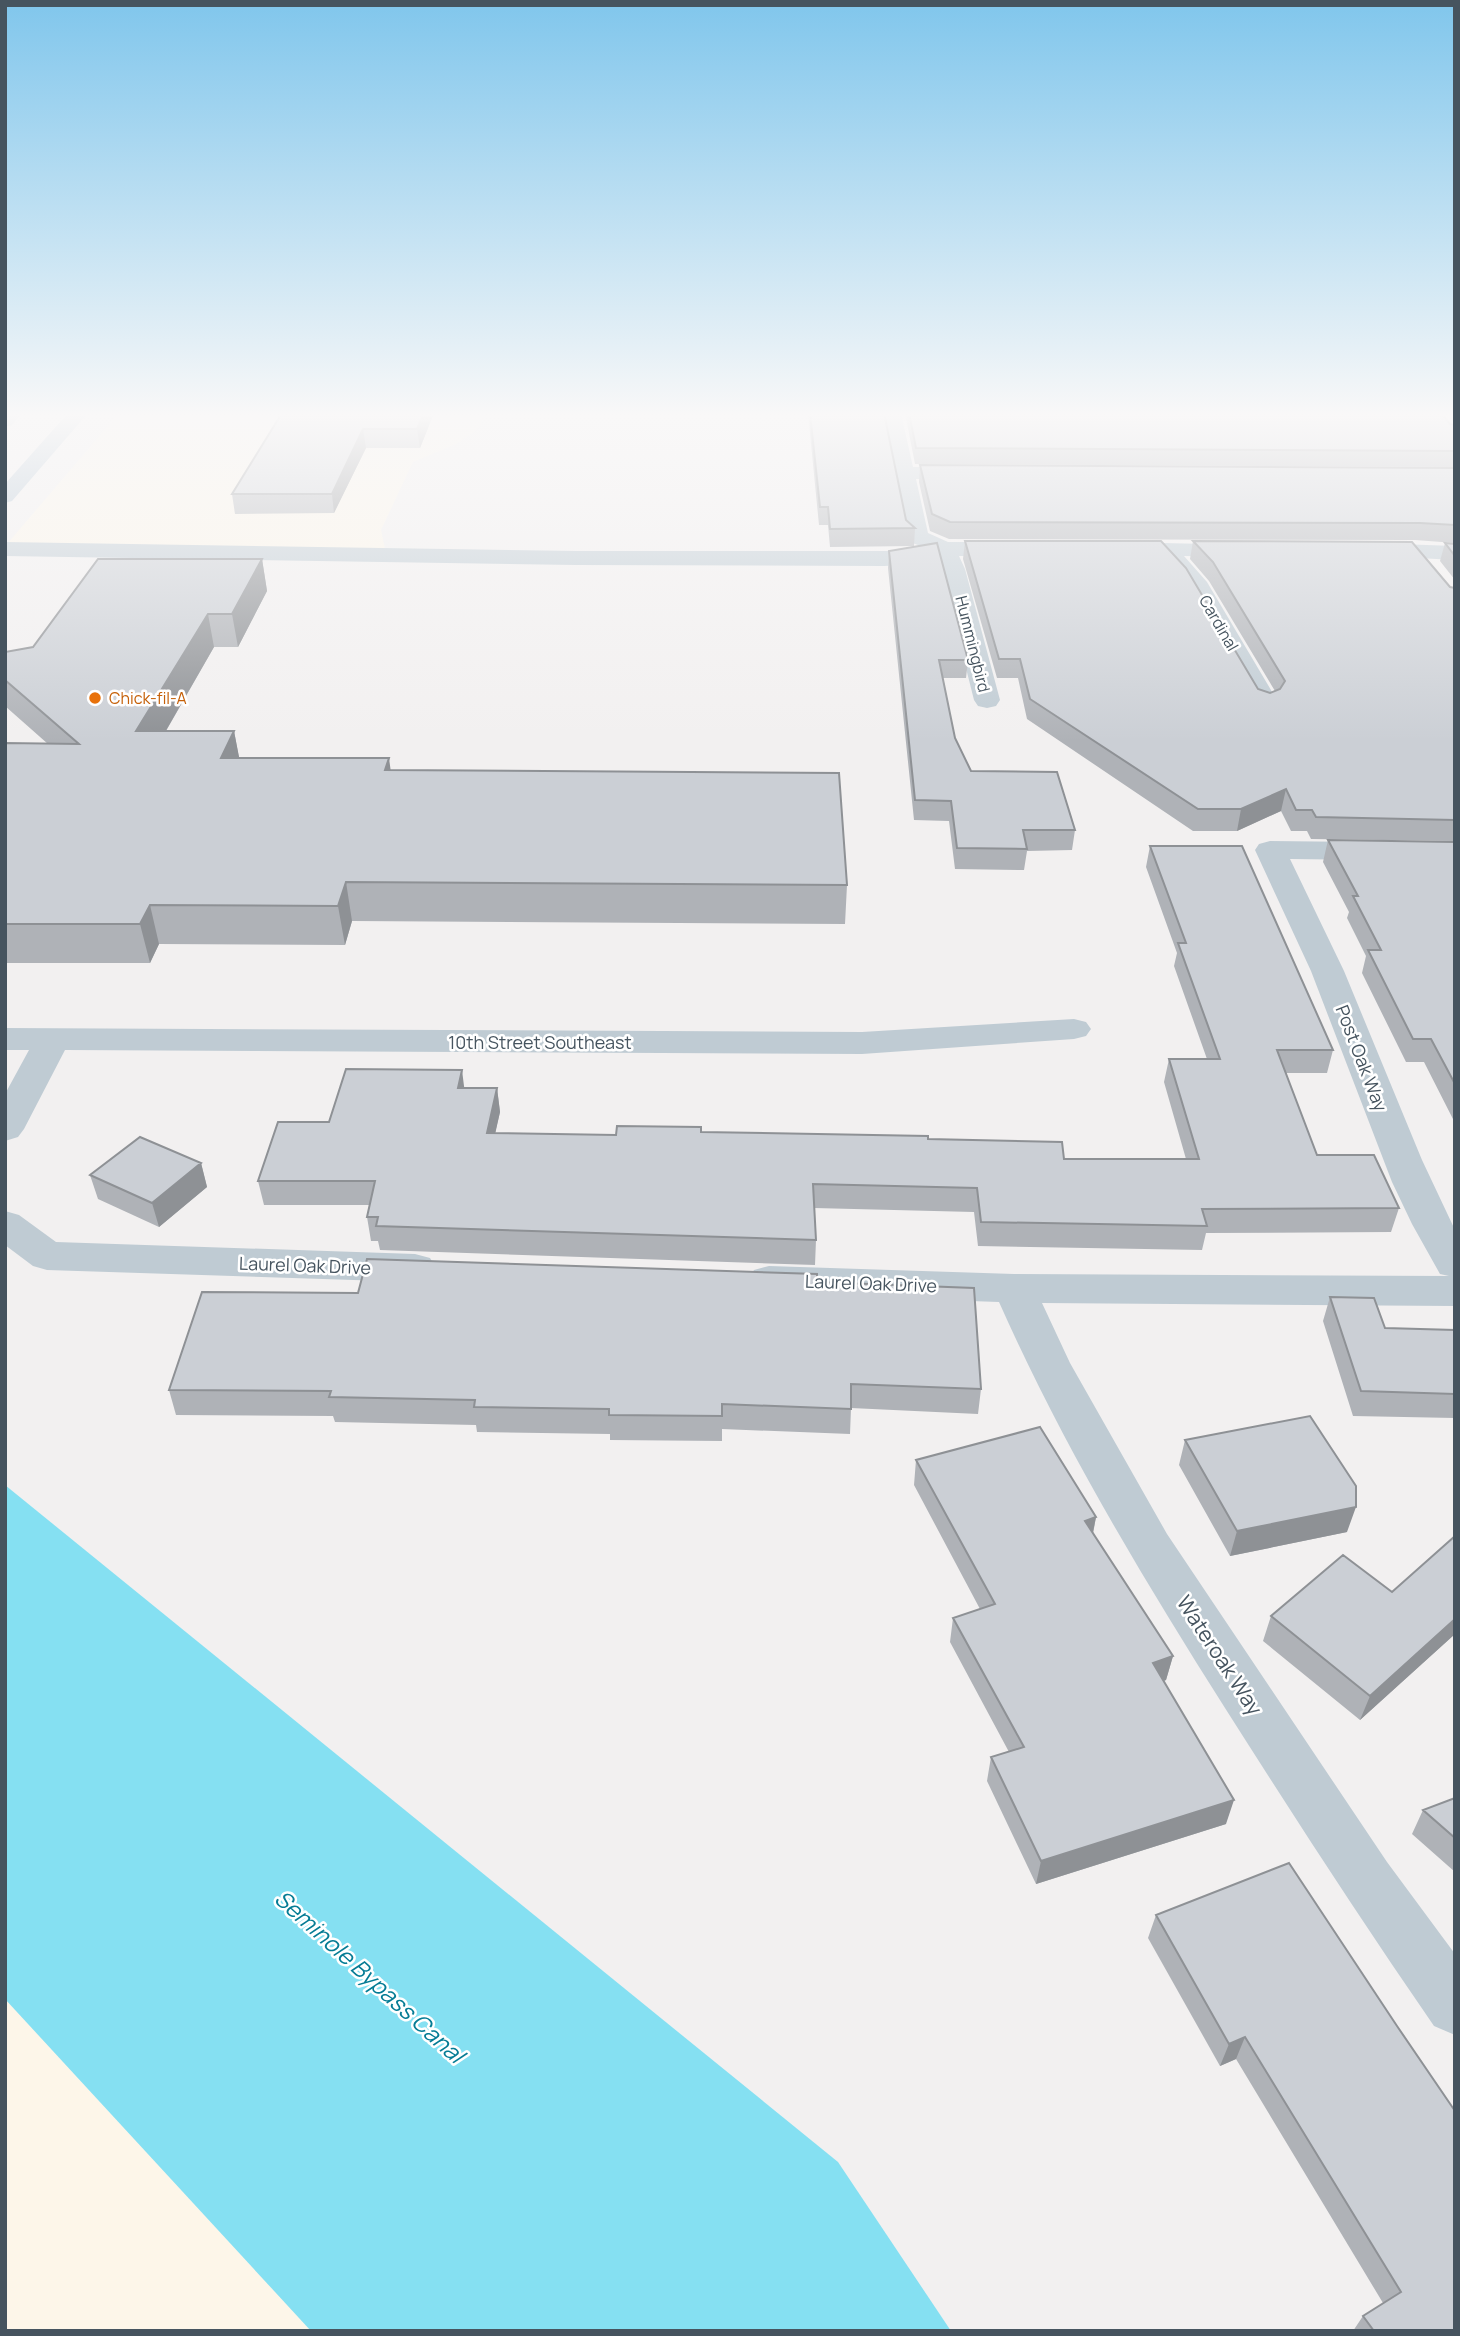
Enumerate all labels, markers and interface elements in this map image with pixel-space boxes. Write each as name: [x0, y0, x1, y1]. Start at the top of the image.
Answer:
street label: Cardinal: [1194, 591, 1244, 655]
street label: Hummingbird: [950, 593, 996, 695]
place label: Chick-fil-A: [109, 687, 187, 709]
marker: Chick-fil-A: [87, 690, 103, 706]
street label: Post Oak Way: [1331, 1001, 1393, 1115]
street label: 10th Street Southeast: [448, 1030, 632, 1054]
street label: Laurel Oak Drive: [239, 1251, 371, 1279]
street label: Laurel Oak Drive: [805, 1269, 937, 1297]
street label: Wateroak Way: [1171, 1590, 1269, 1720]
water label: Seminole Bypass Canal: [268, 1882, 474, 2072]

